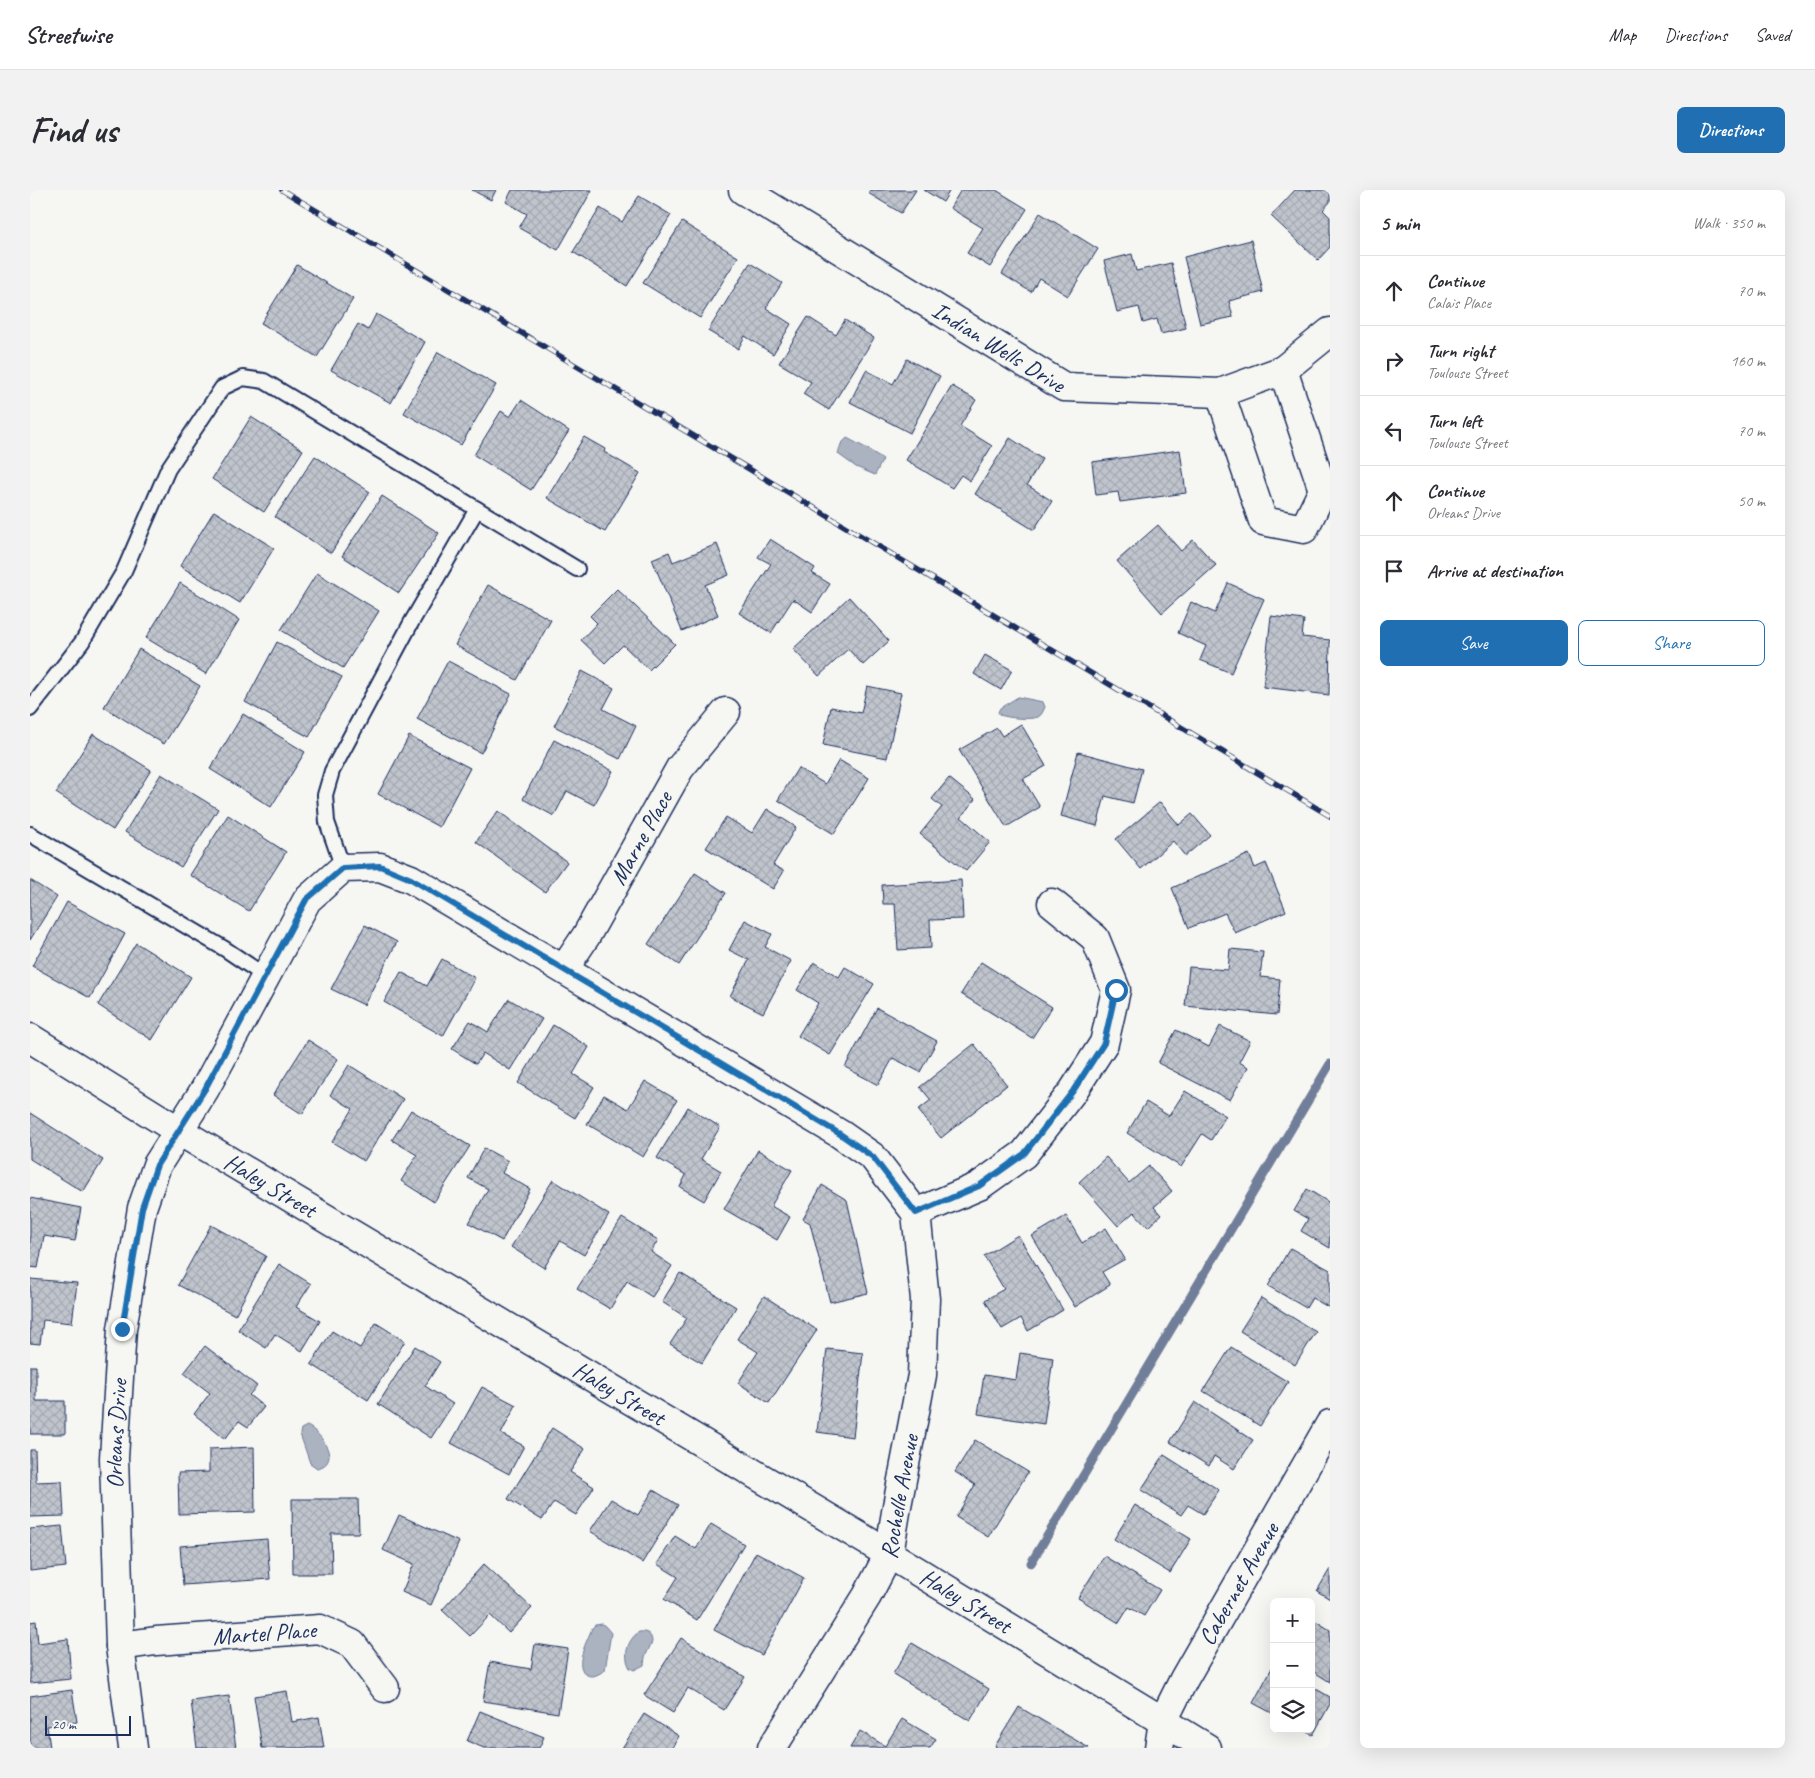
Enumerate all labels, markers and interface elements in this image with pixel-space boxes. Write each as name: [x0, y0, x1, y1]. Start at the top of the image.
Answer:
text: Streetwise: [25, 20, 111, 50]
text: Map: [1609, 24, 1636, 46]
text: Directions: [1664, 24, 1727, 46]
text: Saved: [1755, 24, 1790, 46]
button: Directions: [1677, 107, 1785, 153]
text: Find us: [30, 108, 117, 153]
text: 5 min: [1380, 210, 1420, 236]
text: Walk · 350 m: [1693, 213, 1765, 233]
text: Continue: [1427, 269, 1484, 293]
icon: ahead: [1380, 277, 1408, 305]
text: 70 m: [1738, 281, 1765, 301]
text: Calais Place: [1427, 293, 1491, 313]
street label: Indian Wells Drive: [927, 295, 1073, 400]
text: Turn right: [1427, 339, 1494, 363]
icon: right: [1380, 347, 1408, 375]
text: 160 m: [1731, 351, 1765, 371]
text: Toulouse Street: [1427, 363, 1508, 383]
text: Turn left: [1427, 409, 1482, 433]
icon: left: [1380, 417, 1408, 445]
text: 70 m: [1738, 421, 1765, 441]
text: Toulouse Street: [1427, 433, 1508, 453]
text: Continue: [1427, 479, 1484, 503]
icon: ahead: [1380, 487, 1408, 515]
text: 50 m: [1738, 491, 1765, 511]
text: Orleans Drive: [1427, 503, 1500, 523]
icon: arrive: [1380, 557, 1408, 585]
text: Arrive at destination: [1427, 559, 1563, 583]
button: Save: [1380, 620, 1568, 666]
button: Share: [1578, 620, 1765, 666]
street label: Marne Place: [603, 784, 680, 890]
route start: [1105, 979, 1128, 1002]
street label: Haley Street: [219, 1147, 324, 1225]
route end: [111, 1318, 134, 1341]
street label: Haley Street: [568, 1354, 672, 1433]
street label: Orleans Drive: [99, 1376, 134, 1489]
street label: Rochelle Avenue: [873, 1430, 926, 1561]
street label: Cabernet Avenue: [1192, 1515, 1287, 1650]
street label: Haley Street: [915, 1562, 1019, 1641]
map controls: [1270, 1598, 1315, 1733]
button: +: [1270, 1598, 1315, 1643]
street label: Martel Place: [212, 1614, 319, 1652]
button: −: [1270, 1643, 1315, 1688]
button: layers: [1270, 1688, 1315, 1733]
scale bar: [45, 1713, 131, 1736]
text: 20 m: [52, 1716, 76, 1733]

